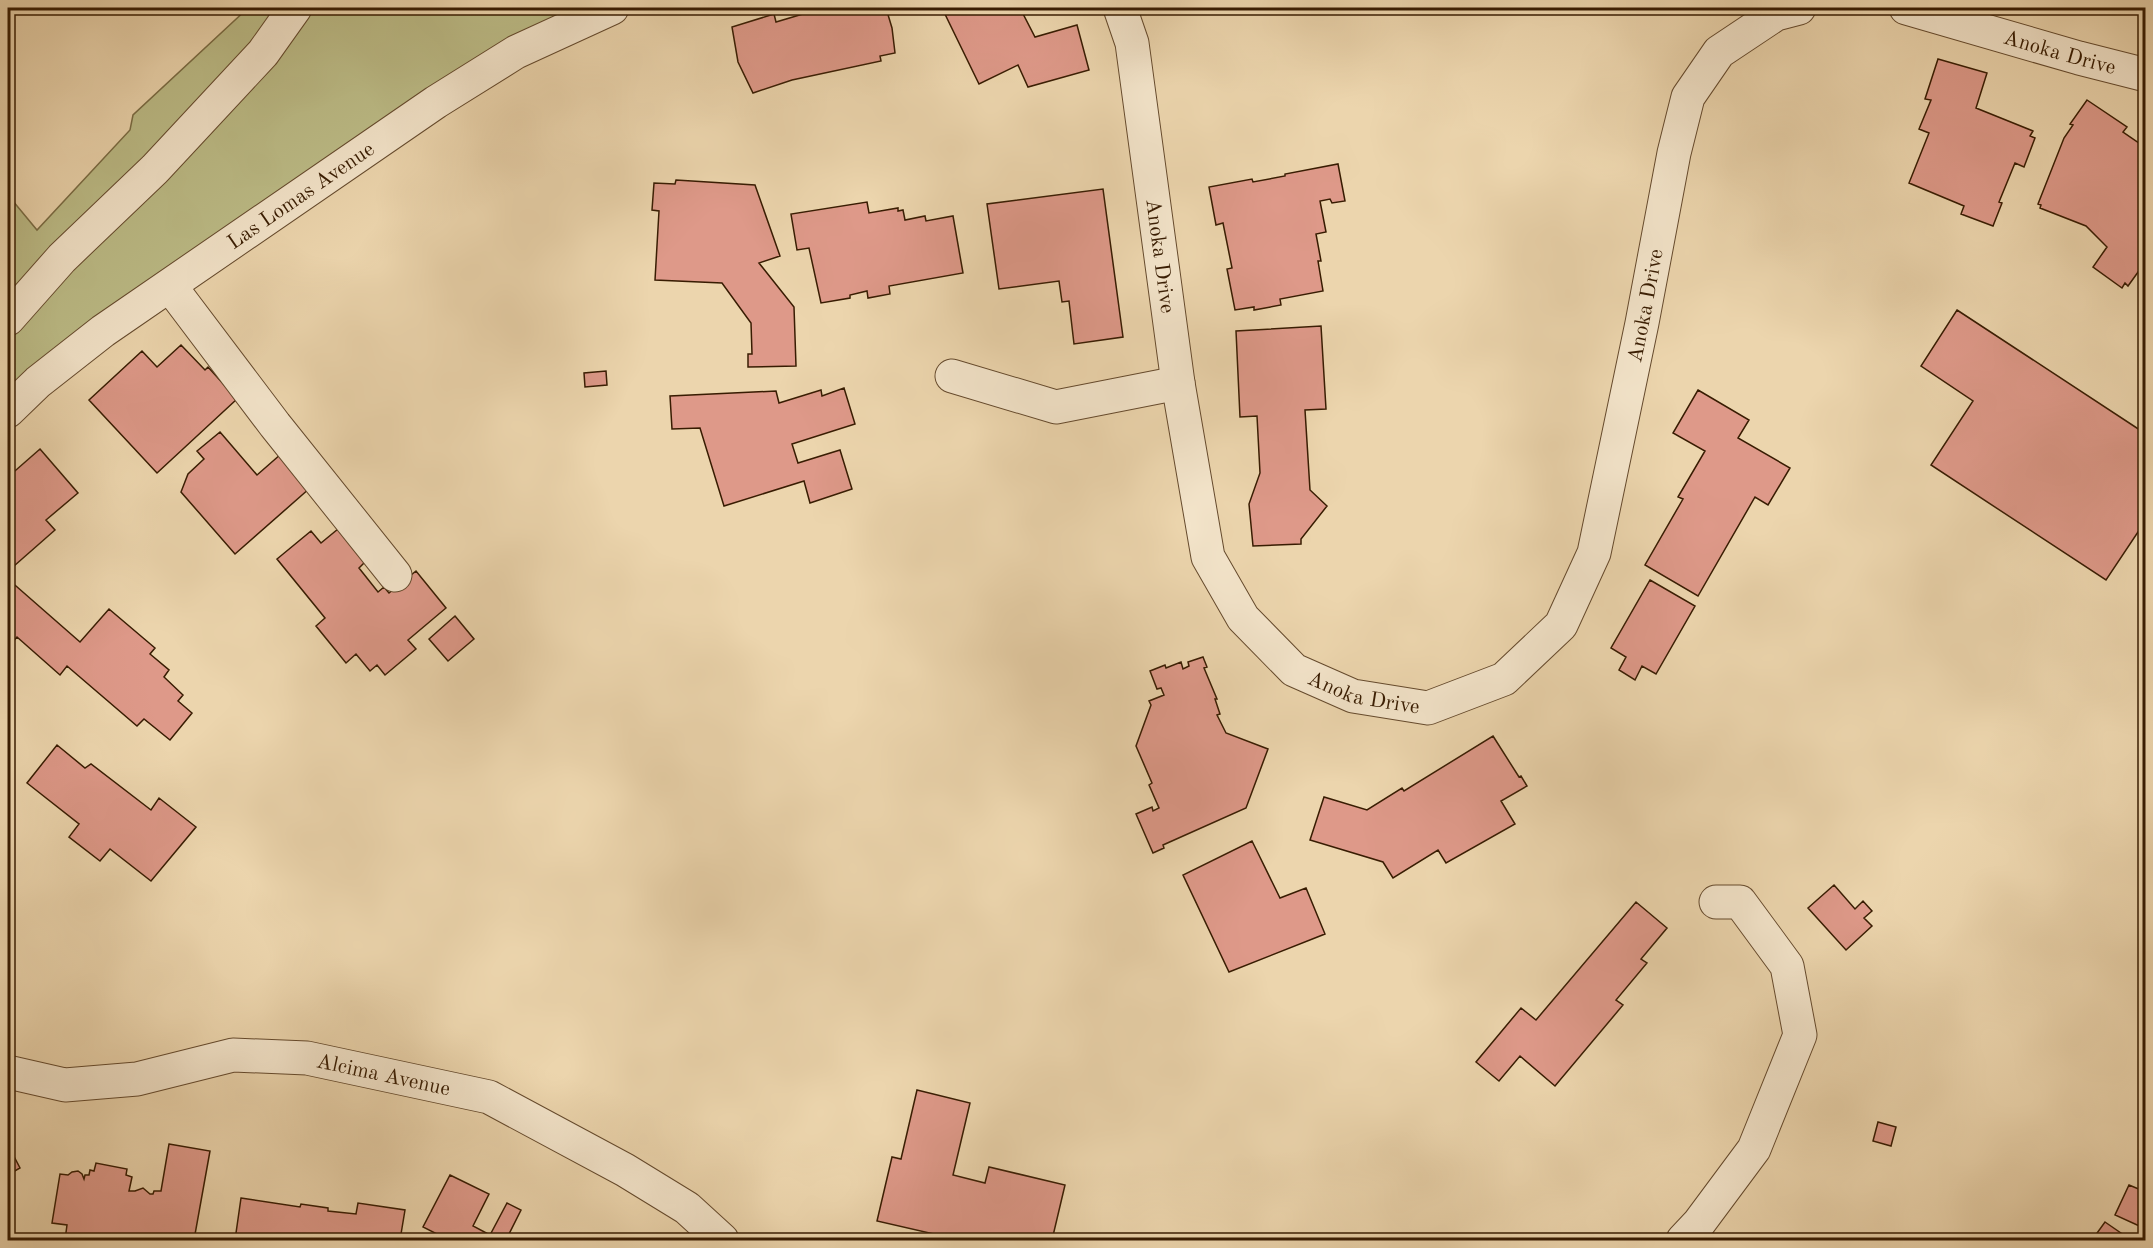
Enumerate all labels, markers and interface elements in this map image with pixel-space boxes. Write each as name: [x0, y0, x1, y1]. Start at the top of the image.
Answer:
street label: Anoka Drive: [2001, 28, 2118, 79]
street label: Las Lomas Avenue: [224, 139, 378, 254]
street label: Anoka Drive: [1141, 198, 1177, 315]
street label: Anoka Drive: [1625, 247, 1668, 365]
street label: Anoka Drive: [1304, 668, 1421, 719]
street label: Alcima Avenue: [314, 1051, 452, 1100]

